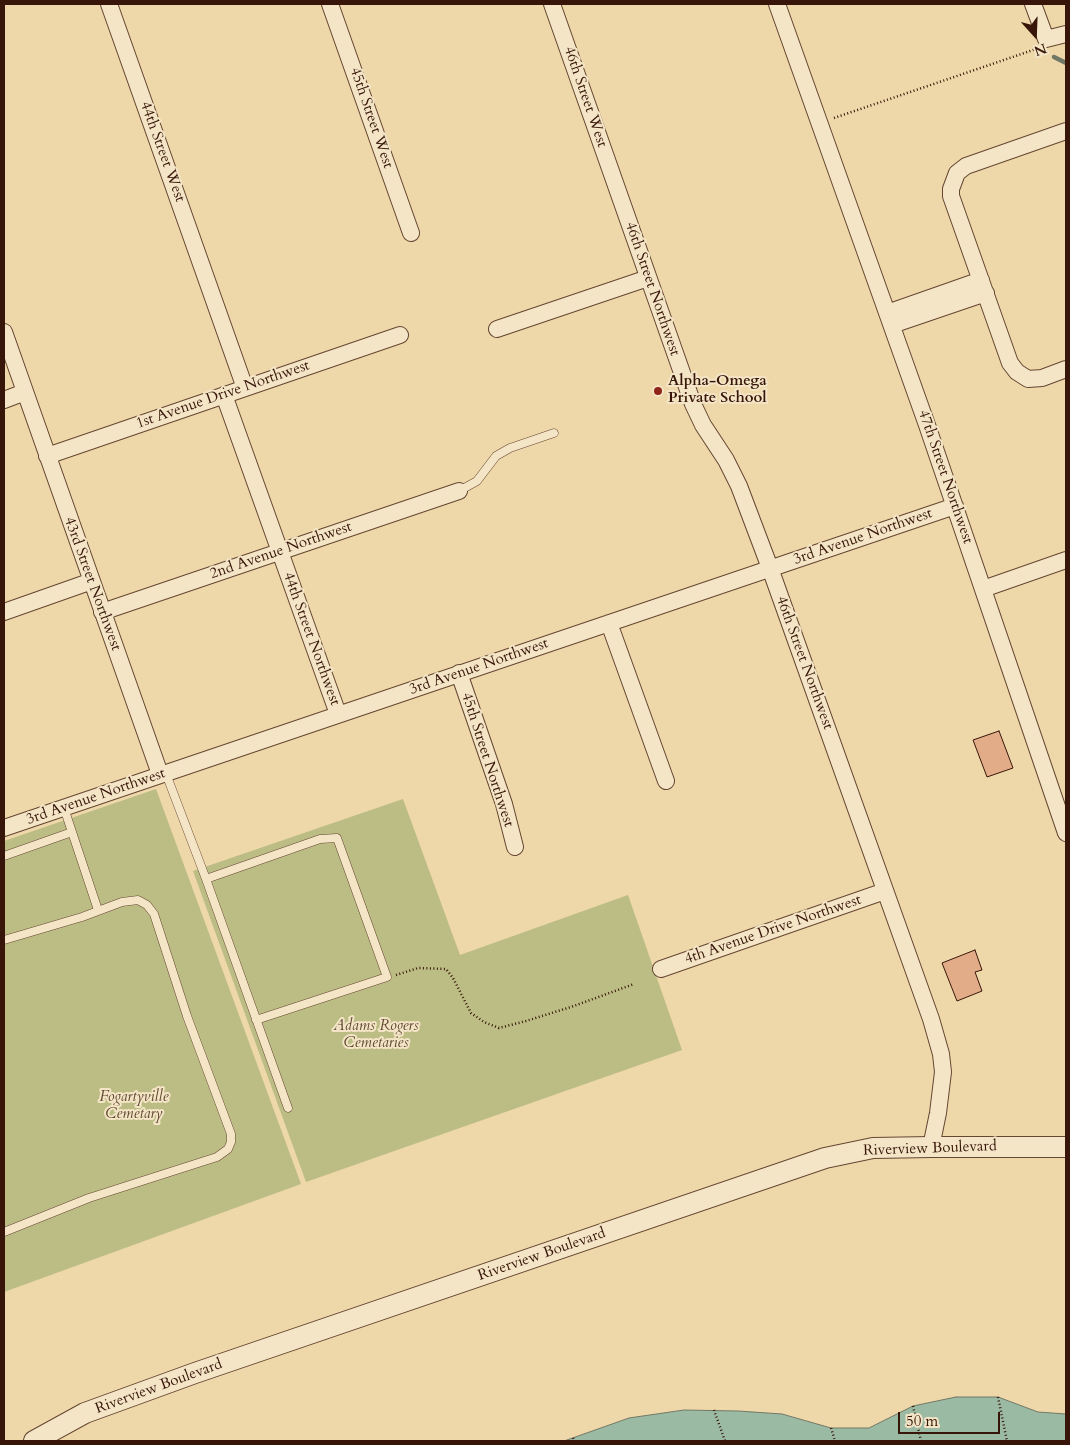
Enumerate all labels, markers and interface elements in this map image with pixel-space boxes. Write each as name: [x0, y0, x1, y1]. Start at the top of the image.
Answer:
north arrow: [1010, 10, 1060, 60]
text: N: [1031, 39, 1049, 61]
street label: 46th Street West: [559, 44, 611, 150]
street label: 45th Street West: [345, 65, 397, 171]
street label: 44th Street West: [135, 99, 189, 205]
street label: 46th Street Northwest: [621, 220, 683, 358]
street label: 1st Avenue Drive Northwest: [134, 357, 312, 433]
place label: Alpha-Omega Private School: [668, 373, 767, 408]
marker: Alpha-Omega Private School: [652, 385, 664, 397]
street label: 47th Street Northwest: [914, 408, 976, 546]
street label: 3rd Avenue Northwest: [791, 505, 935, 569]
street label: 43rd Street Northwest: [59, 515, 125, 653]
street label: 2nd Avenue Northwest: [208, 518, 354, 584]
street label: 44th Street Northwest: [279, 570, 343, 708]
street label: 46th Street Northwest: [772, 594, 836, 732]
street label: 3rd Avenue Northwest: [407, 635, 551, 699]
street label: 45th Street Northwest: [457, 690, 517, 830]
street label: 3rd Avenue Northwest: [24, 765, 168, 829]
street label: 4th Avenue Drive Northwest: [682, 891, 864, 969]
park label: Adams Rogers Cemetaries: [333, 1018, 419, 1053]
park label: Fogartyville Cemetary: [100, 1089, 168, 1124]
street label: Riverview Boulevard: [863, 1138, 997, 1160]
street label: Riverview Boulevard: [476, 1225, 608, 1285]
street label: Riverview Boulevard: [93, 1356, 225, 1418]
scale bar: [900, 1402, 1002, 1434]
text: 50 m: [906, 1411, 938, 1431]

